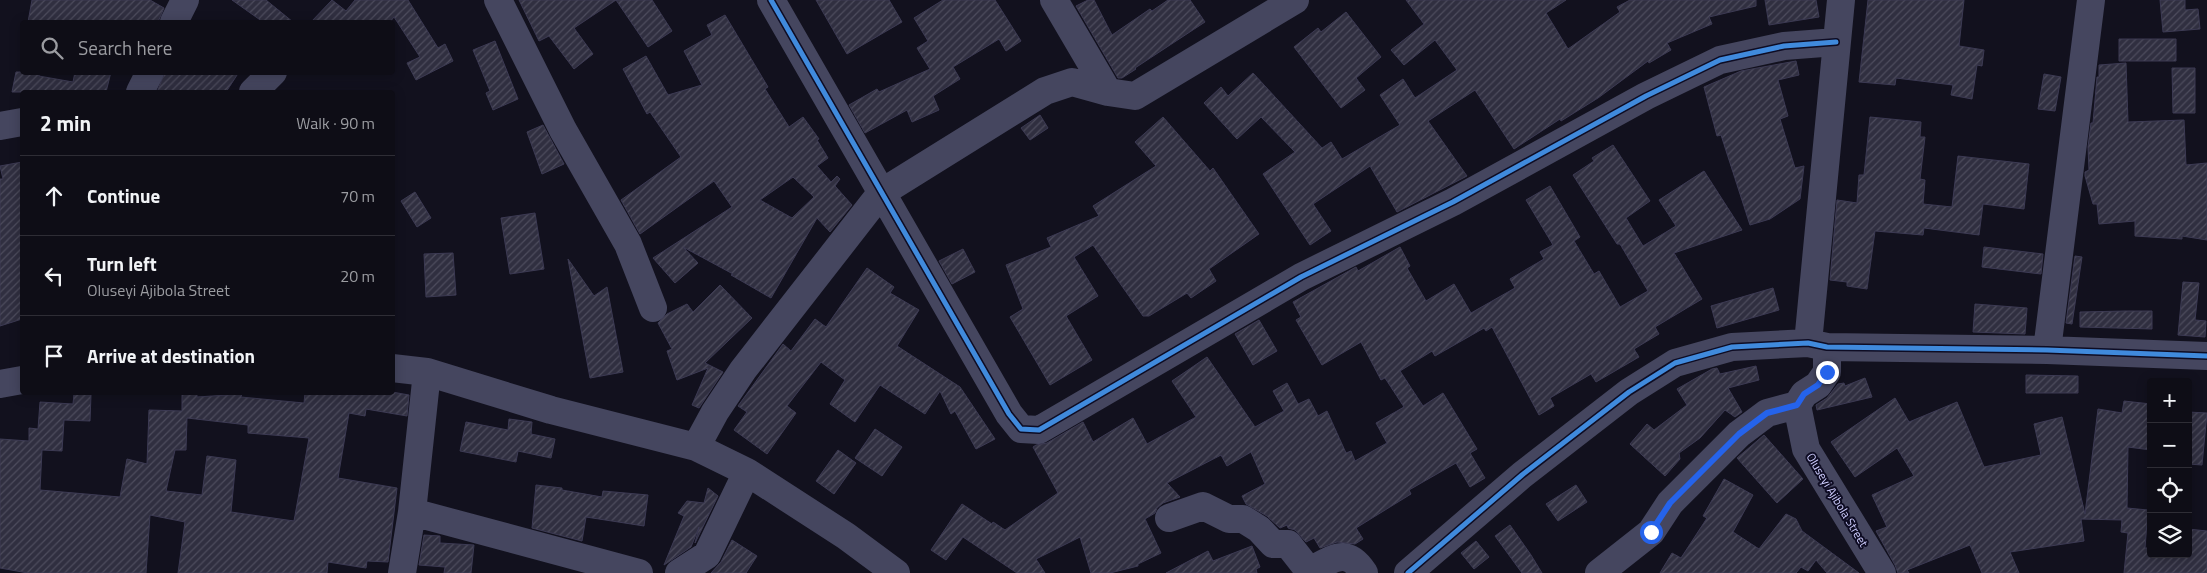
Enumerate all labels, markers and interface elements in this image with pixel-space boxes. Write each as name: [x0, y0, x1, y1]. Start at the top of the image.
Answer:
search box: [20, 20, 395, 75]
text: Search here: [78, 33, 172, 62]
icon: search: [38, 34, 66, 62]
text: 2 min: [40, 107, 91, 139]
text: Walk · 90 m: [296, 111, 375, 135]
text: Continue: [87, 181, 160, 210]
icon: ahead: [40, 182, 68, 210]
text: 70 m: [340, 184, 375, 208]
text: Turn left: [87, 249, 157, 278]
icon: left: [40, 262, 68, 290]
text: 20 m: [340, 264, 375, 288]
text: Oluseyi Ajibola Street: [87, 278, 230, 302]
text: Arrive at destination: [87, 341, 255, 370]
icon: arrive: [40, 342, 68, 370]
route end: [1816, 361, 1839, 384]
map controls: [2147, 378, 2192, 558]
button: +: [2147, 378, 2192, 423]
button: −: [2147, 423, 2192, 468]
street label: Oluseyi Ajibola Street: [1802, 449, 1874, 551]
button: locate: [2147, 468, 2192, 513]
button: layers: [2147, 513, 2192, 558]
route start: [1640, 521, 1663, 544]

